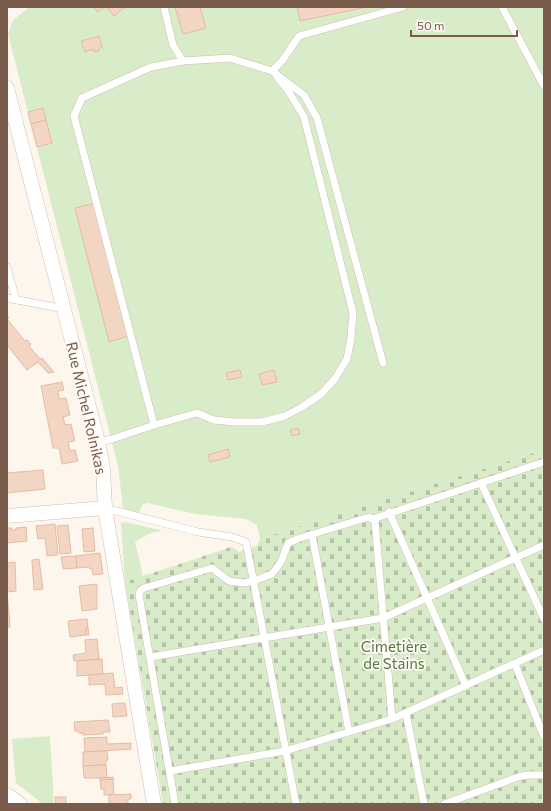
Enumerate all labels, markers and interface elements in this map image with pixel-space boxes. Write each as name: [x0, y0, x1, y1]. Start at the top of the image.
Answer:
scale bar: [411, 12, 517, 38]
text: 50 m: [417, 18, 445, 32]
street label: Rue Michel Rolnikas: [63, 340, 111, 476]
park label: Cimetière de Stains: [361, 637, 427, 672]

